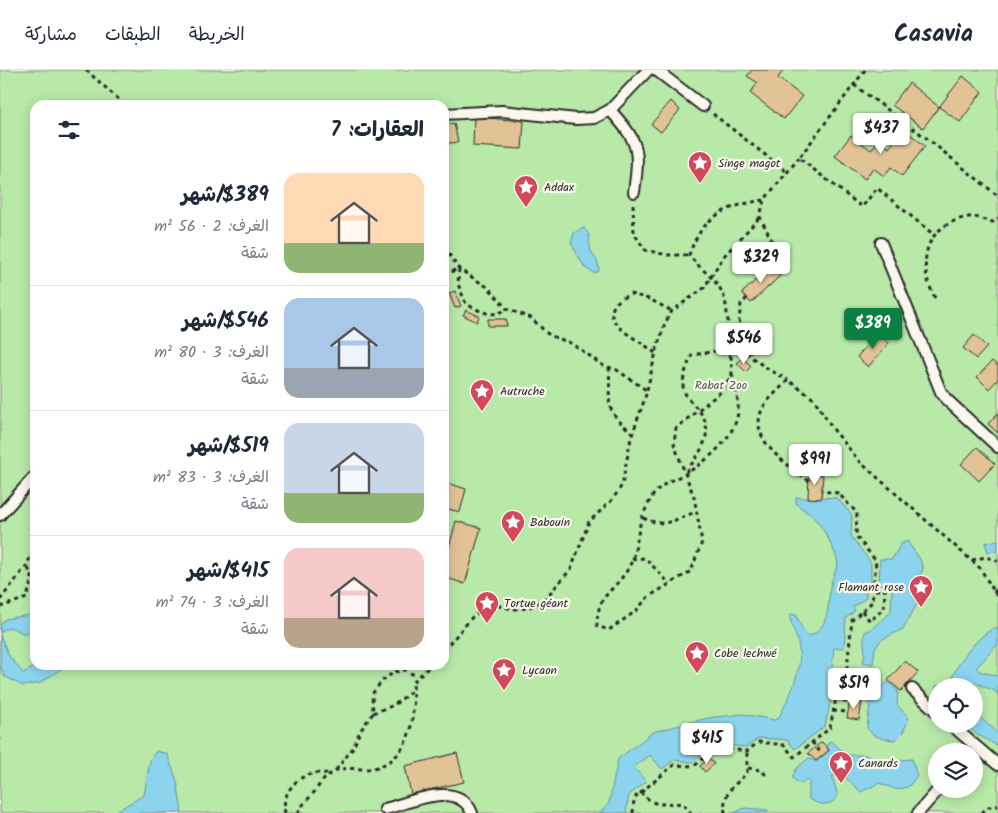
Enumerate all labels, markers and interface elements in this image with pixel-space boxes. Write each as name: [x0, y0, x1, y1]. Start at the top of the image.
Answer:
text: Casavia: [894, 15, 973, 54]
text: مشاركة: [25, 21, 77, 50]
text: الطبقات: [105, 21, 161, 50]
text: الخريطة: [189, 21, 245, 50]
pin: $437: [851, 112, 911, 155]
text: العقارات: 7: [330, 114, 424, 147]
icon: filters: [55, 116, 83, 144]
text: $437: [864, 116, 898, 141]
place icon: Singe magot: [687, 150, 713, 184]
place label: Singe magot: [718, 154, 781, 173]
place icon: Addax: [513, 174, 539, 208]
place label: Addax: [544, 178, 575, 197]
text: $389/شهر: [181, 179, 269, 212]
icon: home: [324, 193, 384, 253]
text: الغرف: 2 · 56 m²: [154, 214, 269, 239]
text: شقة: [241, 241, 269, 266]
pin: $329: [731, 242, 791, 284]
text: $329: [743, 245, 779, 270]
text: $546/شهر: [182, 305, 269, 338]
pin: $389: [843, 308, 903, 350]
text: $389: [855, 311, 891, 336]
icon: home: [324, 318, 384, 378]
pin: $546: [714, 322, 774, 365]
text: $546: [727, 326, 761, 351]
text: الغرف: 3 · 80 m²: [154, 340, 269, 365]
text: شقة: [241, 367, 269, 392]
park label: Rabat Zoo: [695, 376, 747, 395]
place icon: Autruche: [469, 378, 495, 412]
place label: Autruche: [500, 382, 545, 401]
text: $519/شهر: [188, 430, 269, 463]
icon: home: [324, 443, 384, 503]
pin: $991: [785, 444, 845, 486]
text: $991: [800, 447, 830, 472]
text: الغرف: 3 · 83 m²: [153, 465, 269, 490]
text: شقة: [241, 492, 269, 517]
place icon: Babouin: [500, 509, 526, 543]
place label: Babouin: [530, 513, 570, 532]
text: $415/شهر: [187, 555, 269, 588]
icon: home: [324, 568, 384, 628]
place icon: Flamant rose: [908, 574, 934, 608]
place label: Flamant rose: [838, 578, 905, 597]
text: الغرف: 3 · 74 m²: [156, 590, 269, 615]
place icon: Tortue géant: [474, 590, 500, 624]
place label: Tortue géant: [504, 594, 568, 613]
text: شقة: [241, 617, 269, 642]
place icon: Cobe lechwé: [684, 640, 710, 674]
place label: Cobe lechwé: [714, 644, 777, 663]
place icon: Lycaon: [491, 657, 517, 691]
place label: Lycaon: [522, 661, 557, 680]
pin: $519: [824, 668, 884, 710]
text: $519: [839, 671, 869, 696]
map controls: [928, 678, 983, 798]
button: locate: [928, 678, 983, 733]
pin: $415: [677, 722, 737, 765]
text: $415: [691, 726, 723, 751]
button: layers: [928, 743, 983, 798]
place icon: Canards: [828, 750, 854, 784]
place label: Canards: [858, 754, 898, 773]

